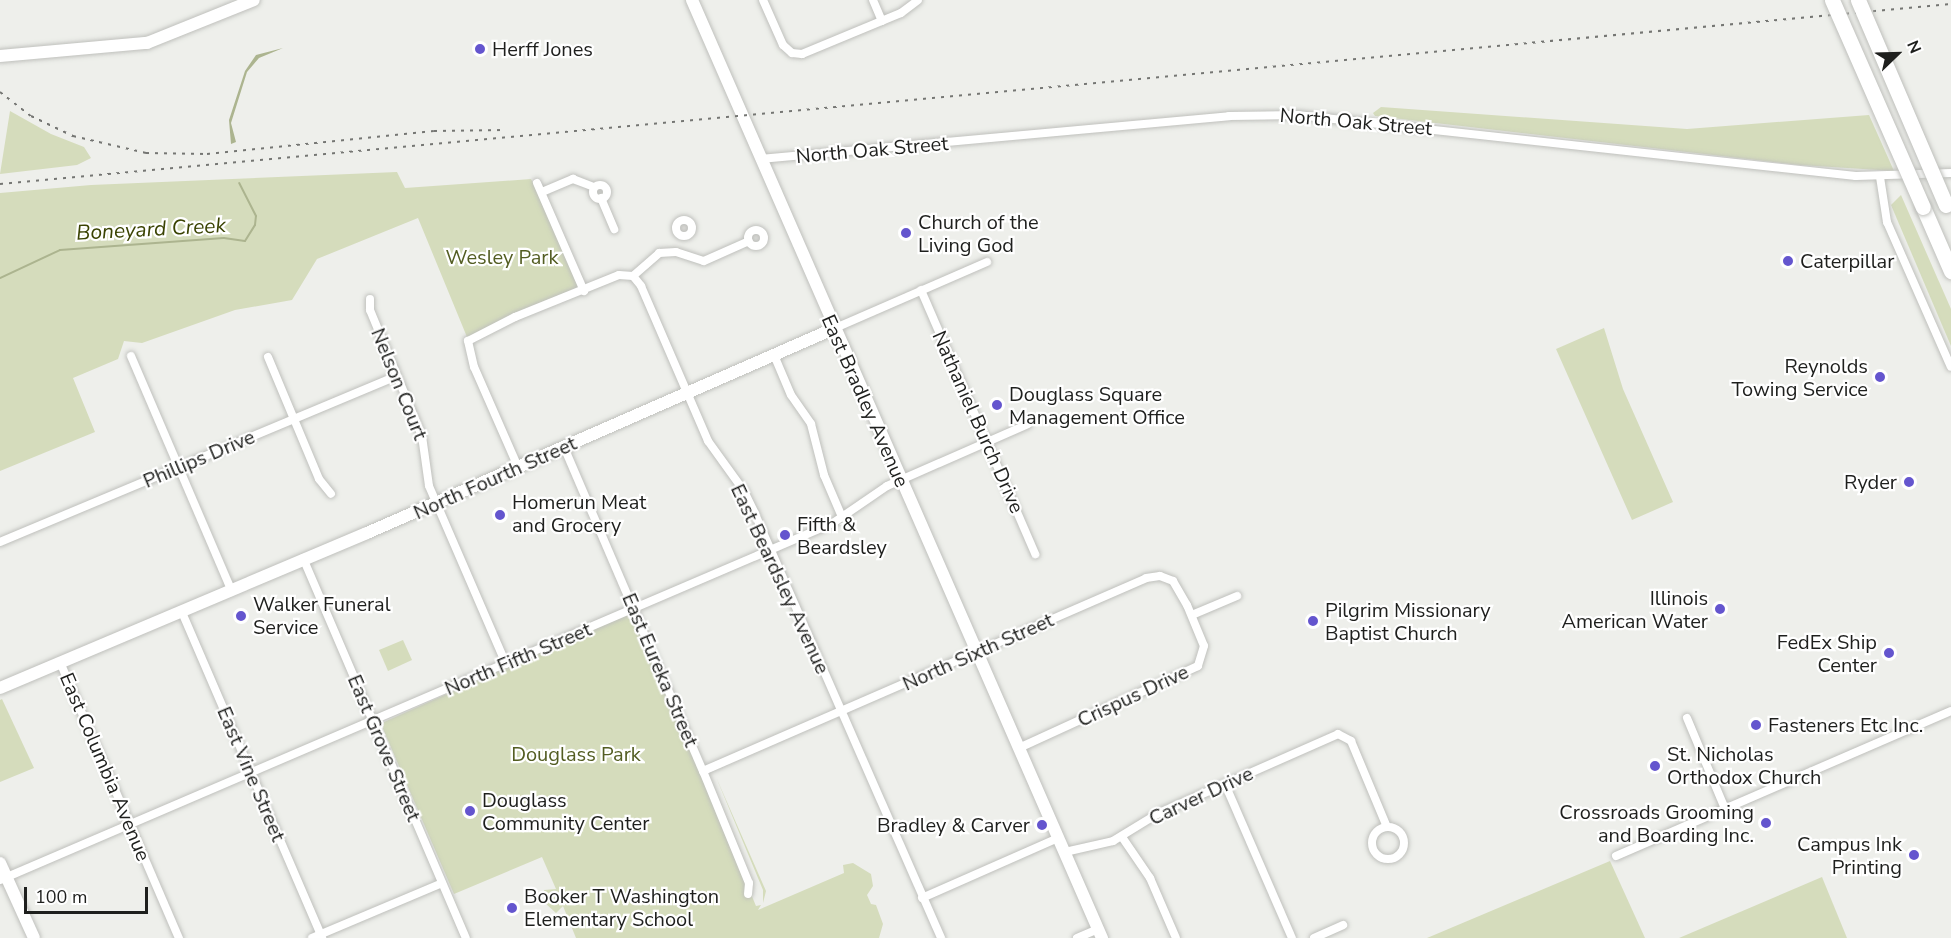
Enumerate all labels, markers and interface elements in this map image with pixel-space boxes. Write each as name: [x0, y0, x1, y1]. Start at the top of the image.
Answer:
north arrow: [1867, 24, 1927, 84]
place label: Herff Jones: [492, 37, 593, 61]
text: N: [1901, 37, 1926, 57]
marker: Herff Jones: [473, 42, 487, 56]
street label: North Oak Street: [1279, 103, 1433, 141]
street label: North Oak Street: [795, 131, 949, 169]
place label: Church of the Living God: [918, 210, 1039, 257]
water label: Boneyard Creek: [75, 212, 227, 246]
marker: Church of the Living God: [899, 226, 913, 240]
park label: Wesley Park: [446, 245, 558, 269]
place label: Caterpillar: [1800, 249, 1894, 273]
marker: Caterpillar: [1781, 254, 1795, 268]
street label: East Bradley Avenue: [816, 311, 914, 491]
street label: Nelson Court: [366, 325, 432, 443]
street label: Nathaniel Burch Drive: [927, 327, 1029, 517]
place label: Reynolds Towing Service: [1731, 354, 1868, 401]
marker: Reynolds Towing Service: [1873, 370, 1887, 384]
place label: Douglass Square Management Office: [1009, 382, 1185, 429]
marker: Douglass Square Management Office: [990, 398, 1004, 412]
street label: Phillips Drive: [140, 425, 258, 493]
street label: North Fourth Street: [410, 431, 580, 525]
place label: Ryder: [1844, 470, 1897, 494]
marker: Ryder: [1902, 475, 1916, 489]
street label: East Beardsley Avenue: [725, 480, 835, 678]
place label: Homerun Meat and Grocery: [512, 491, 646, 538]
marker: Homerun Meat and Grocery: [493, 508, 507, 522]
place label: Fifth & Beardsley: [797, 512, 887, 559]
marker: Fifth & Beardsley: [778, 528, 792, 542]
place label: Illinois American Water: [1561, 586, 1708, 633]
street label: East Eureka Street: [617, 590, 703, 750]
place label: Walker Funeral Service: [253, 592, 391, 639]
place label: Pilgrim Missionary Baptist Church: [1325, 598, 1491, 645]
marker: Illinois American Water: [1713, 602, 1727, 616]
street label: North Sixth Street: [899, 608, 1057, 696]
marker: Walker Funeral Service: [234, 609, 248, 623]
marker: Pilgrim Missionary Baptist Church: [1306, 614, 1320, 628]
street label: North Fifth Street: [441, 617, 595, 701]
place label: FedEx Ship Center: [1777, 630, 1877, 677]
marker: FedEx Ship Center: [1882, 646, 1896, 660]
street label: Crispus Drive: [1074, 660, 1192, 732]
street label: East Columbia Avenue: [54, 669, 156, 865]
street label: East Grove Street: [342, 671, 426, 825]
street label: East Vine Street: [212, 703, 290, 845]
place label: Fasteners Etc Inc.: [1768, 713, 1923, 737]
marker: Fasteners Etc Inc.: [1749, 718, 1763, 732]
park label: Douglass Park: [511, 742, 641, 766]
place label: St. Nicholas Orthodox Church: [1667, 742, 1821, 789]
marker: St. Nicholas Orthodox Church: [1648, 759, 1662, 773]
street label: Carver Drive: [1145, 761, 1257, 831]
place label: Douglass Community Center: [482, 788, 649, 835]
place label: Crossroads Grooming and Boarding Inc.: [1559, 800, 1754, 847]
marker: Douglass Community Center: [463, 804, 477, 818]
place label: Bradley & Carver: [877, 813, 1030, 837]
marker: Crossroads Grooming and Boarding Inc.: [1759, 816, 1773, 830]
marker: Bradley & Carver: [1035, 818, 1049, 832]
place label: Campus Ink Printing: [1797, 832, 1902, 879]
marker: Campus Ink Printing: [1907, 848, 1921, 862]
scale bar: [27, 875, 152, 913]
text: 100 m: [35, 885, 87, 909]
place label: Booker T Washington Elementary School: [524, 885, 719, 932]
marker: Booker T Washington Elementary School: [505, 901, 519, 915]

